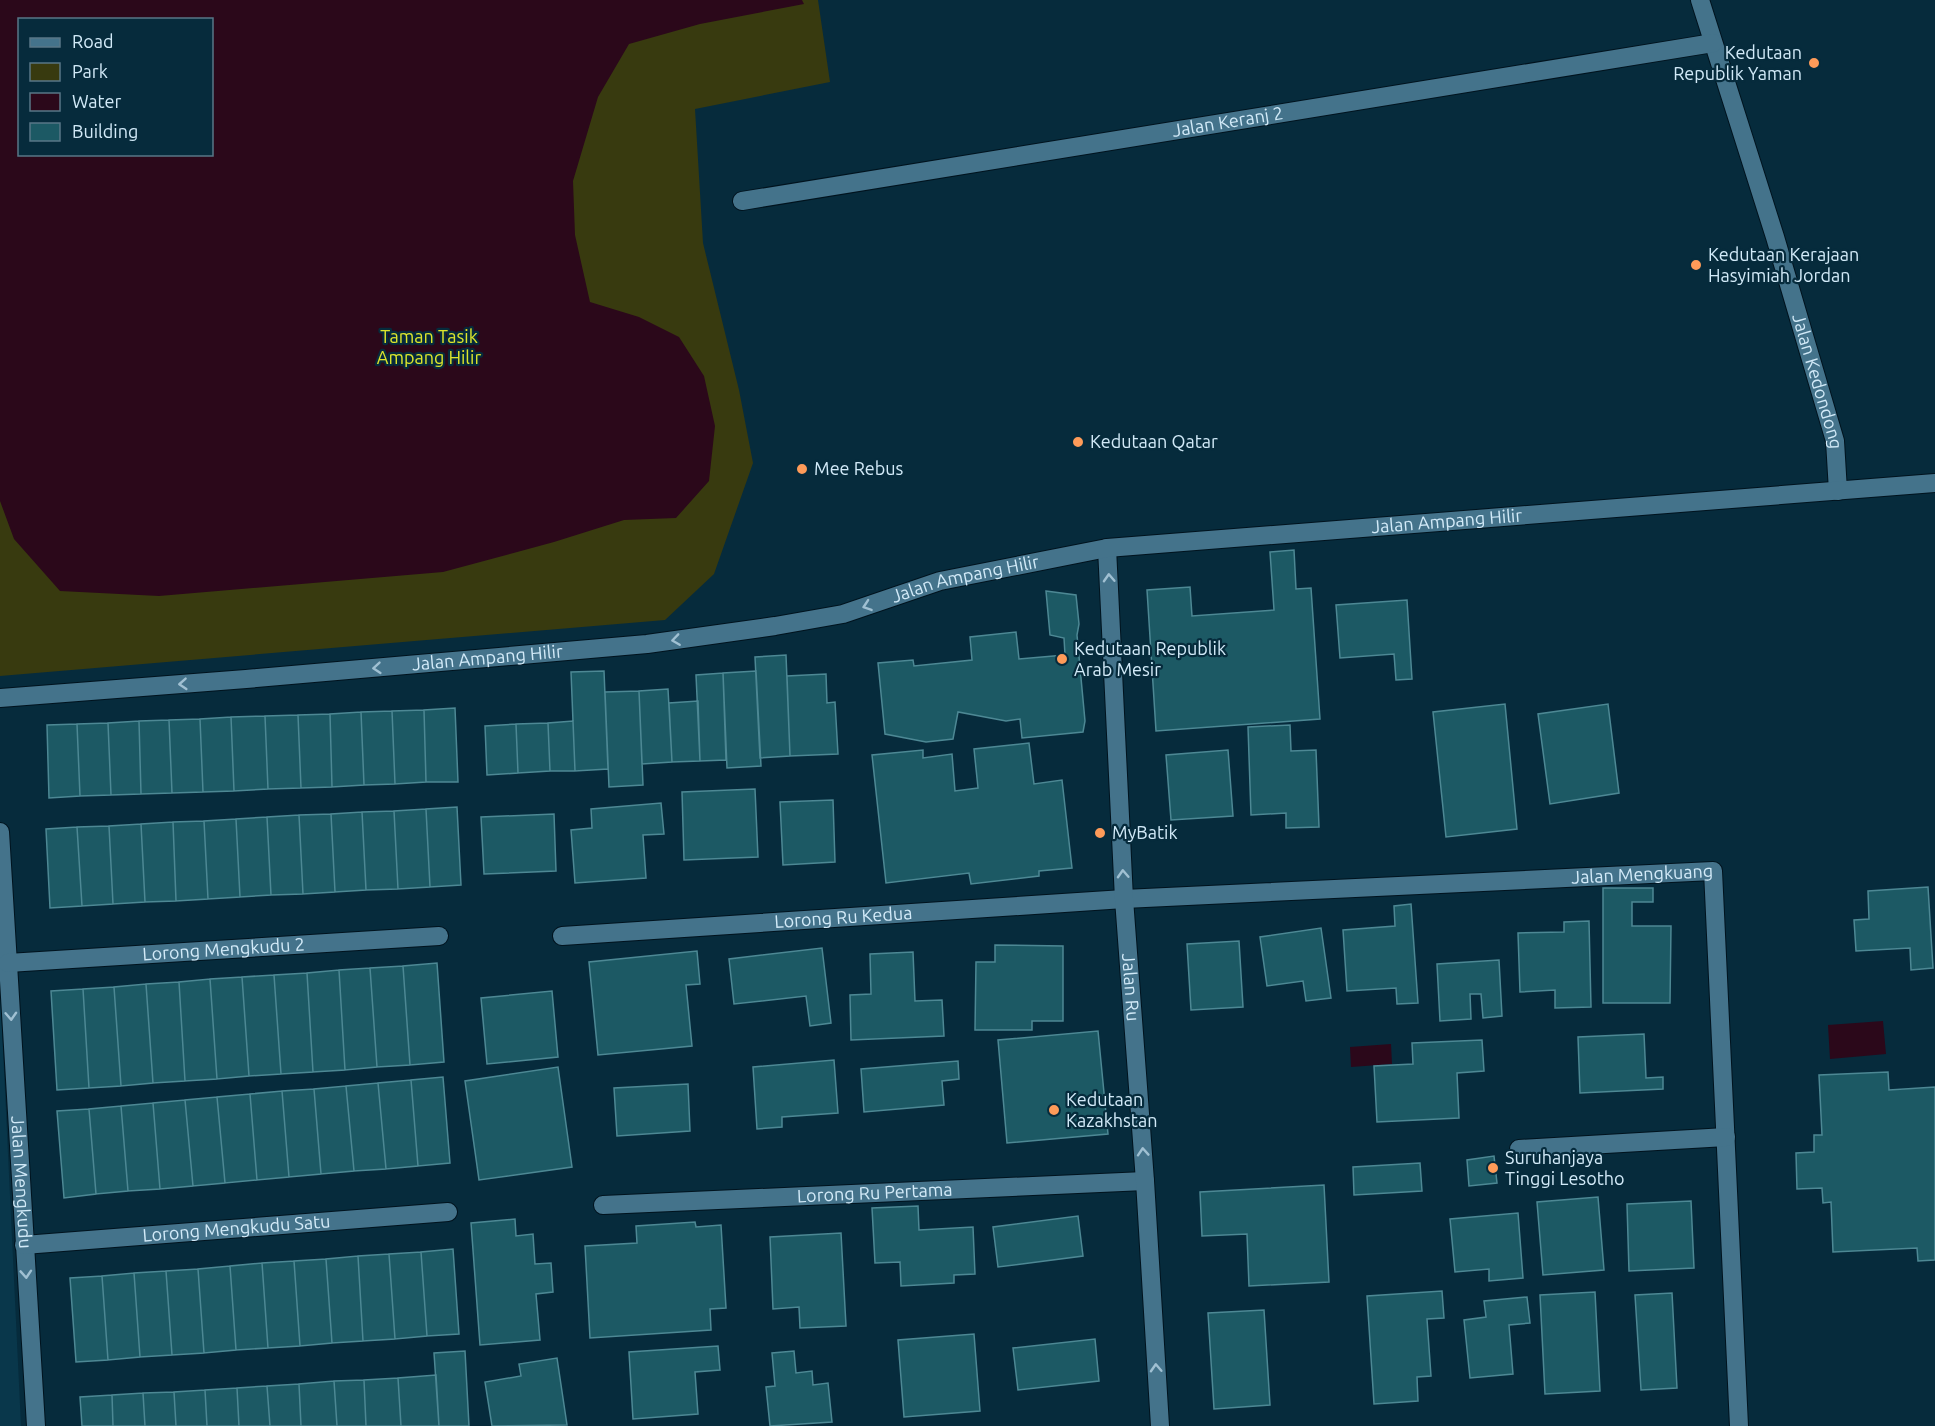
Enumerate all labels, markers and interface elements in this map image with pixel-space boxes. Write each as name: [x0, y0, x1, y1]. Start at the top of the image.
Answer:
legend: [18, 18, 213, 156]
text: Road: [72, 31, 114, 51]
place label: Kedutaan Republik Yaman: [1673, 42, 1802, 83]
marker: Kedutaan Republik Yaman: [1807, 56, 1821, 70]
text: Park: [72, 61, 108, 81]
text: Water: [72, 91, 122, 111]
street label: Jalan Keranj 2: [1170, 102, 1284, 140]
text: Building: [72, 121, 138, 141]
place label: Kedutaan Kerajaan Hasyimiah Jordan: [1708, 244, 1859, 285]
marker: Kedutaan Kerajaan Hasyimiah Jordan: [1689, 258, 1703, 272]
street label: Jalan Kedondong: [1789, 311, 1846, 449]
park label: Taman Tasik Ampang Hilir: [377, 326, 481, 367]
place label: Kedutaan Qatar: [1090, 431, 1218, 452]
marker: Kedutaan Qatar: [1071, 435, 1085, 449]
place label: Mee Rebus: [814, 458, 904, 478]
marker: Mee Rebus: [795, 462, 809, 476]
street label: Jalan Ampang Hilir: [1370, 504, 1523, 536]
street label: Jalan Ampang Hilir: [889, 551, 1041, 606]
one-way arrow: [1103, 573, 1116, 582]
one-way arrow: [862, 598, 873, 611]
one-way arrow: [671, 634, 680, 646]
place label: Kedutaan Republik Arab Mesir: [1074, 638, 1226, 679]
street label: Jalan Ampang Hilir: [411, 640, 564, 673]
marker: Kedutaan Republik Arab Mesir: [1055, 652, 1069, 666]
one-way arrow: [373, 661, 382, 674]
one-way arrow: [178, 677, 187, 690]
place label: MyBatik: [1112, 822, 1178, 842]
marker: MyBatik: [1093, 826, 1107, 840]
street label: Jalan Mengkuang: [1571, 860, 1714, 887]
one-way arrow: [1117, 869, 1130, 878]
street label: Lorong Ru Kedua: [774, 902, 913, 931]
street label: Lorong Mengkudu 2: [142, 933, 305, 964]
street label: Jalan Ru: [1119, 953, 1144, 1022]
one-way arrow: [5, 1012, 18, 1021]
place label: Kedutaan Kazakhstan: [1066, 1089, 1157, 1130]
marker: Kedutaan Kazakhstan: [1047, 1103, 1061, 1117]
street label: Jalan Mengkudu: [8, 1115, 36, 1249]
one-way arrow: [1137, 1147, 1150, 1157]
place label: Suruhanjaya Tinggi Lesotho: [1505, 1147, 1625, 1188]
marker: Suruhanjaya Tinggi Lesotho: [1486, 1161, 1500, 1175]
street label: Lorong Ru Pertama: [796, 1179, 953, 1205]
street label: Lorong Mengkudu Satu: [142, 1210, 331, 1245]
one-way arrow: [19, 1269, 32, 1278]
one-way arrow: [1150, 1363, 1163, 1372]

